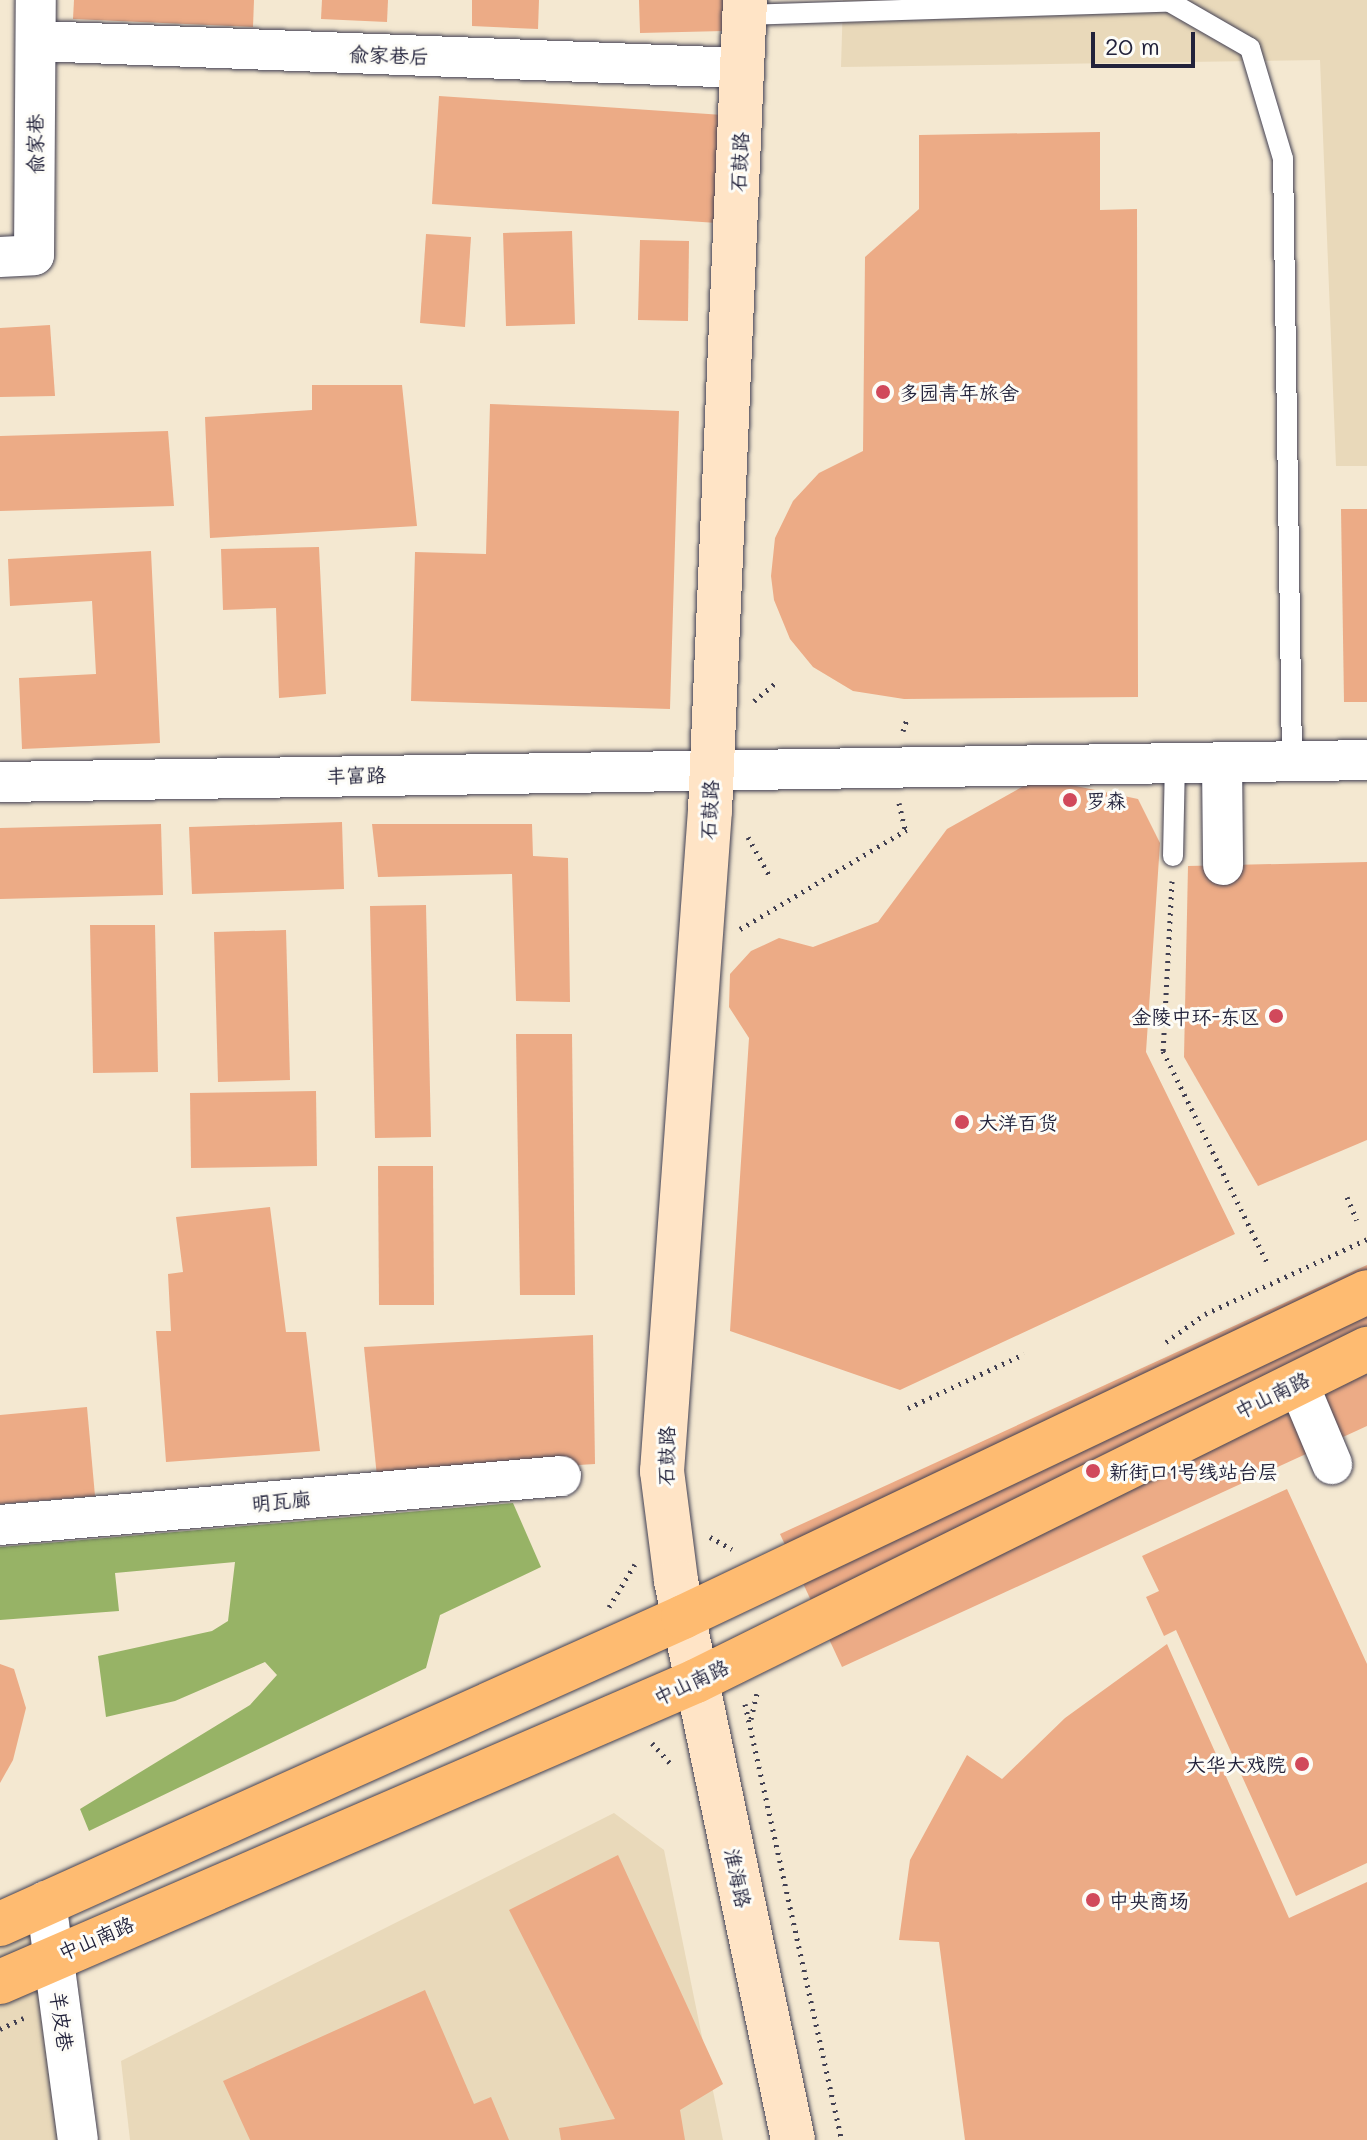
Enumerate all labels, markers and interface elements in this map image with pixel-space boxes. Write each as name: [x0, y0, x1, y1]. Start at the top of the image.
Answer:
scale bar: [1095, 16, 1199, 66]
text: 20 m: [1105, 30, 1160, 61]
street label: 俞家巷后: [349, 42, 429, 68]
street label: 俞家巷: [23, 114, 47, 174]
street label: 石鼓路: [725, 131, 753, 193]
place label: 多园青年旅舍: [899, 380, 1019, 404]
marker: 多园青年旅舍: [874, 383, 892, 401]
street label: 丰富路: [326, 762, 386, 788]
street label: 石鼓路: [695, 779, 723, 841]
place label: 罗森: [1086, 788, 1126, 812]
marker: 罗森: [1061, 791, 1079, 809]
place label: 金陵中环-东区: [1132, 1004, 1260, 1028]
marker: 金陵中环-东区: [1267, 1007, 1285, 1025]
place label: 大洋百货: [978, 1110, 1058, 1134]
marker: 大洋百货: [953, 1113, 971, 1131]
street label: 中山南路: [1231, 1367, 1313, 1423]
street label: 石鼓路: [653, 1426, 679, 1486]
place label: 新街口1号线站台层: [1109, 1459, 1278, 1483]
marker: 新街口1号线站台层: [1084, 1462, 1102, 1480]
street label: 明瓦廊: [250, 1486, 312, 1516]
street label: 中山南路: [650, 1654, 732, 1710]
place label: 大华大戏院: [1186, 1752, 1286, 1776]
marker: 大华大戏院: [1293, 1755, 1311, 1773]
street label: 淮海路: [720, 1846, 756, 1910]
place label: 中央商场: [1109, 1888, 1189, 1912]
marker: 中央商场: [1084, 1891, 1102, 1909]
street label: 中山南路: [54, 1911, 138, 1965]
street label: 羊皮巷: [46, 1990, 78, 2052]

